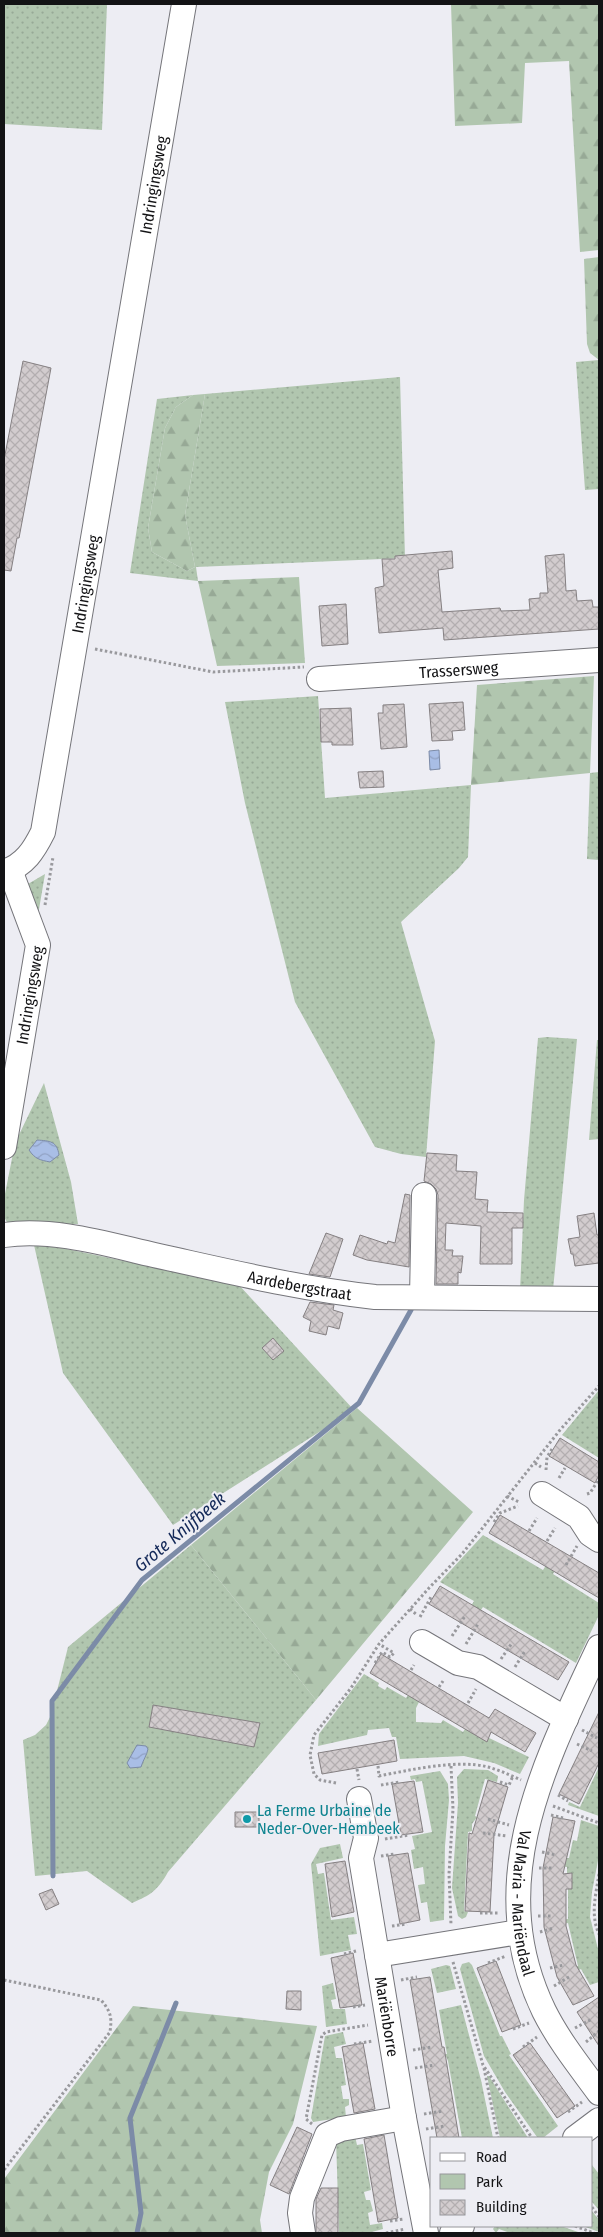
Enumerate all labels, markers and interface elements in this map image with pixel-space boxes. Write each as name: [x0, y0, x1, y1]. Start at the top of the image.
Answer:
street label: Indringingsweg: [135, 134, 171, 235]
street label: Indringingsweg: [68, 533, 103, 635]
street label: Trassersweg: [419, 657, 499, 682]
street label: Indringingsweg: [12, 944, 47, 1046]
street label: Aardebergstraat: [246, 1266, 353, 1304]
water label: Grote Knijfbeek: [130, 1487, 230, 1577]
place label: La Ferme Urbaine de Neder-Over-Hembeek: [257, 1801, 400, 1838]
marker: La Ferme Urbaine de Neder-Over-Hembeek: [241, 1813, 253, 1825]
street label: Val Maria - Mariëndaal: [509, 1828, 539, 1978]
street label: Mariënborre: [371, 1975, 403, 2058]
legend: [430, 2137, 593, 2227]
text: Road: [476, 2148, 507, 2166]
text: Park: [476, 2173, 503, 2191]
text: Building: [476, 2198, 527, 2216]

